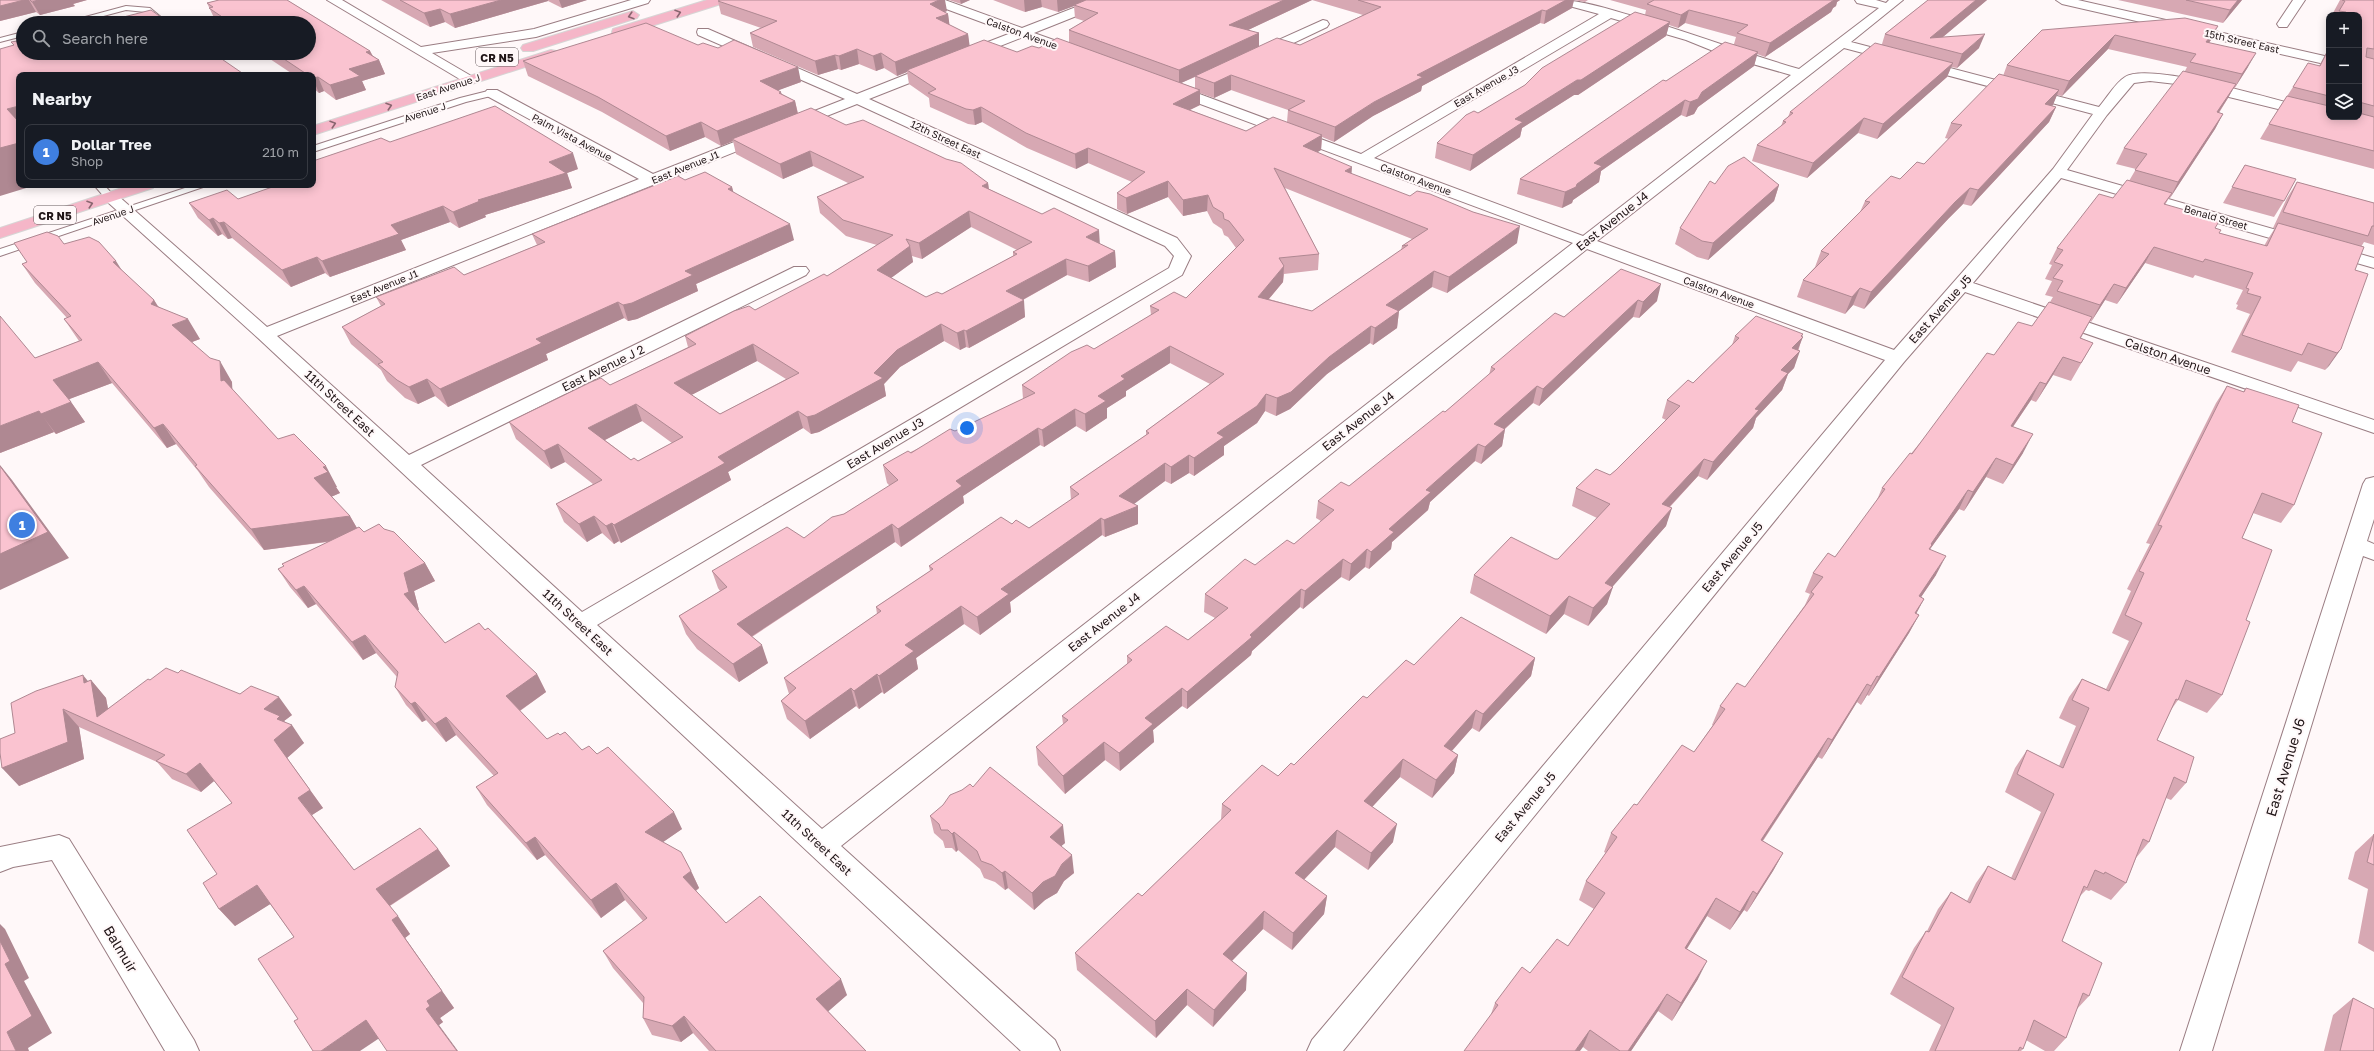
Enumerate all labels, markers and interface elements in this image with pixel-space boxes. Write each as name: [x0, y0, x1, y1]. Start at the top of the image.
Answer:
one-way arrow: [675, 9, 682, 18]
one-way arrow: [628, 11, 635, 20]
map controls: [2326, 12, 2362, 120]
button: +: [2326, 12, 2362, 48]
street label: Calston Avenue: [985, 15, 1059, 52]
search box: [16, 16, 316, 60]
icon: search: [30, 27, 52, 49]
street label: 15th Street East: [2203, 27, 2281, 55]
text: Search here: [62, 29, 148, 47]
road number: CR N5: [476, 48, 518, 66]
button: −: [2326, 48, 2362, 84]
street label: East Avenue J3: [1452, 63, 1521, 109]
street label: East Avenue J: [414, 71, 482, 103]
button: layers: [2326, 84, 2362, 120]
text: Nearby: [32, 88, 92, 109]
street label: Avenue J: [403, 100, 447, 124]
one-way arrow: [386, 102, 393, 110]
street label: Palm Vista Avenue: [530, 111, 614, 163]
street label: 12th Street East: [909, 117, 983, 161]
one-way arrow: [329, 120, 336, 129]
text: Dollar Tree: [71, 135, 152, 153]
text: 1: [43, 144, 49, 160]
text: 210 m: [262, 144, 299, 160]
street label: East Avenue J1: [650, 148, 721, 186]
text: Shop: [71, 153, 103, 169]
street label: Calston Avenue: [1379, 161, 1453, 198]
street label: East Avenue J4: [1573, 188, 1651, 254]
one-way arrow: [87, 200, 94, 208]
street label: Avenue J: [91, 202, 135, 228]
street label: Benald Street: [2183, 202, 2249, 232]
road number: CR N5: [34, 206, 76, 224]
street label: East Avenue J1: [349, 267, 420, 305]
street label: East Avenue J5: [1905, 272, 1975, 346]
street label: Calston Avenue: [1682, 274, 1756, 311]
street label: Calston Avenue: [2123, 334, 2213, 378]
street label: East Avenue J 2: [559, 341, 647, 394]
street label: 11th Street East: [302, 367, 378, 439]
street label: East Avenue J4: [1319, 388, 1397, 454]
street label: East Avenue J3: [844, 414, 926, 472]
your location: [957, 418, 977, 438]
pin: 1: [9, 510, 35, 540]
street label: East Avenue J5: [1698, 519, 1766, 595]
street label: 11th Street East: [540, 586, 616, 658]
street label: East Avenue J4: [1065, 589, 1143, 655]
street label: East Avenue J6: [2262, 716, 2308, 818]
street label: East Avenue J5: [1491, 769, 1559, 845]
street label: 11th Street East: [779, 806, 855, 878]
street label: Balmuir: [100, 922, 142, 976]

